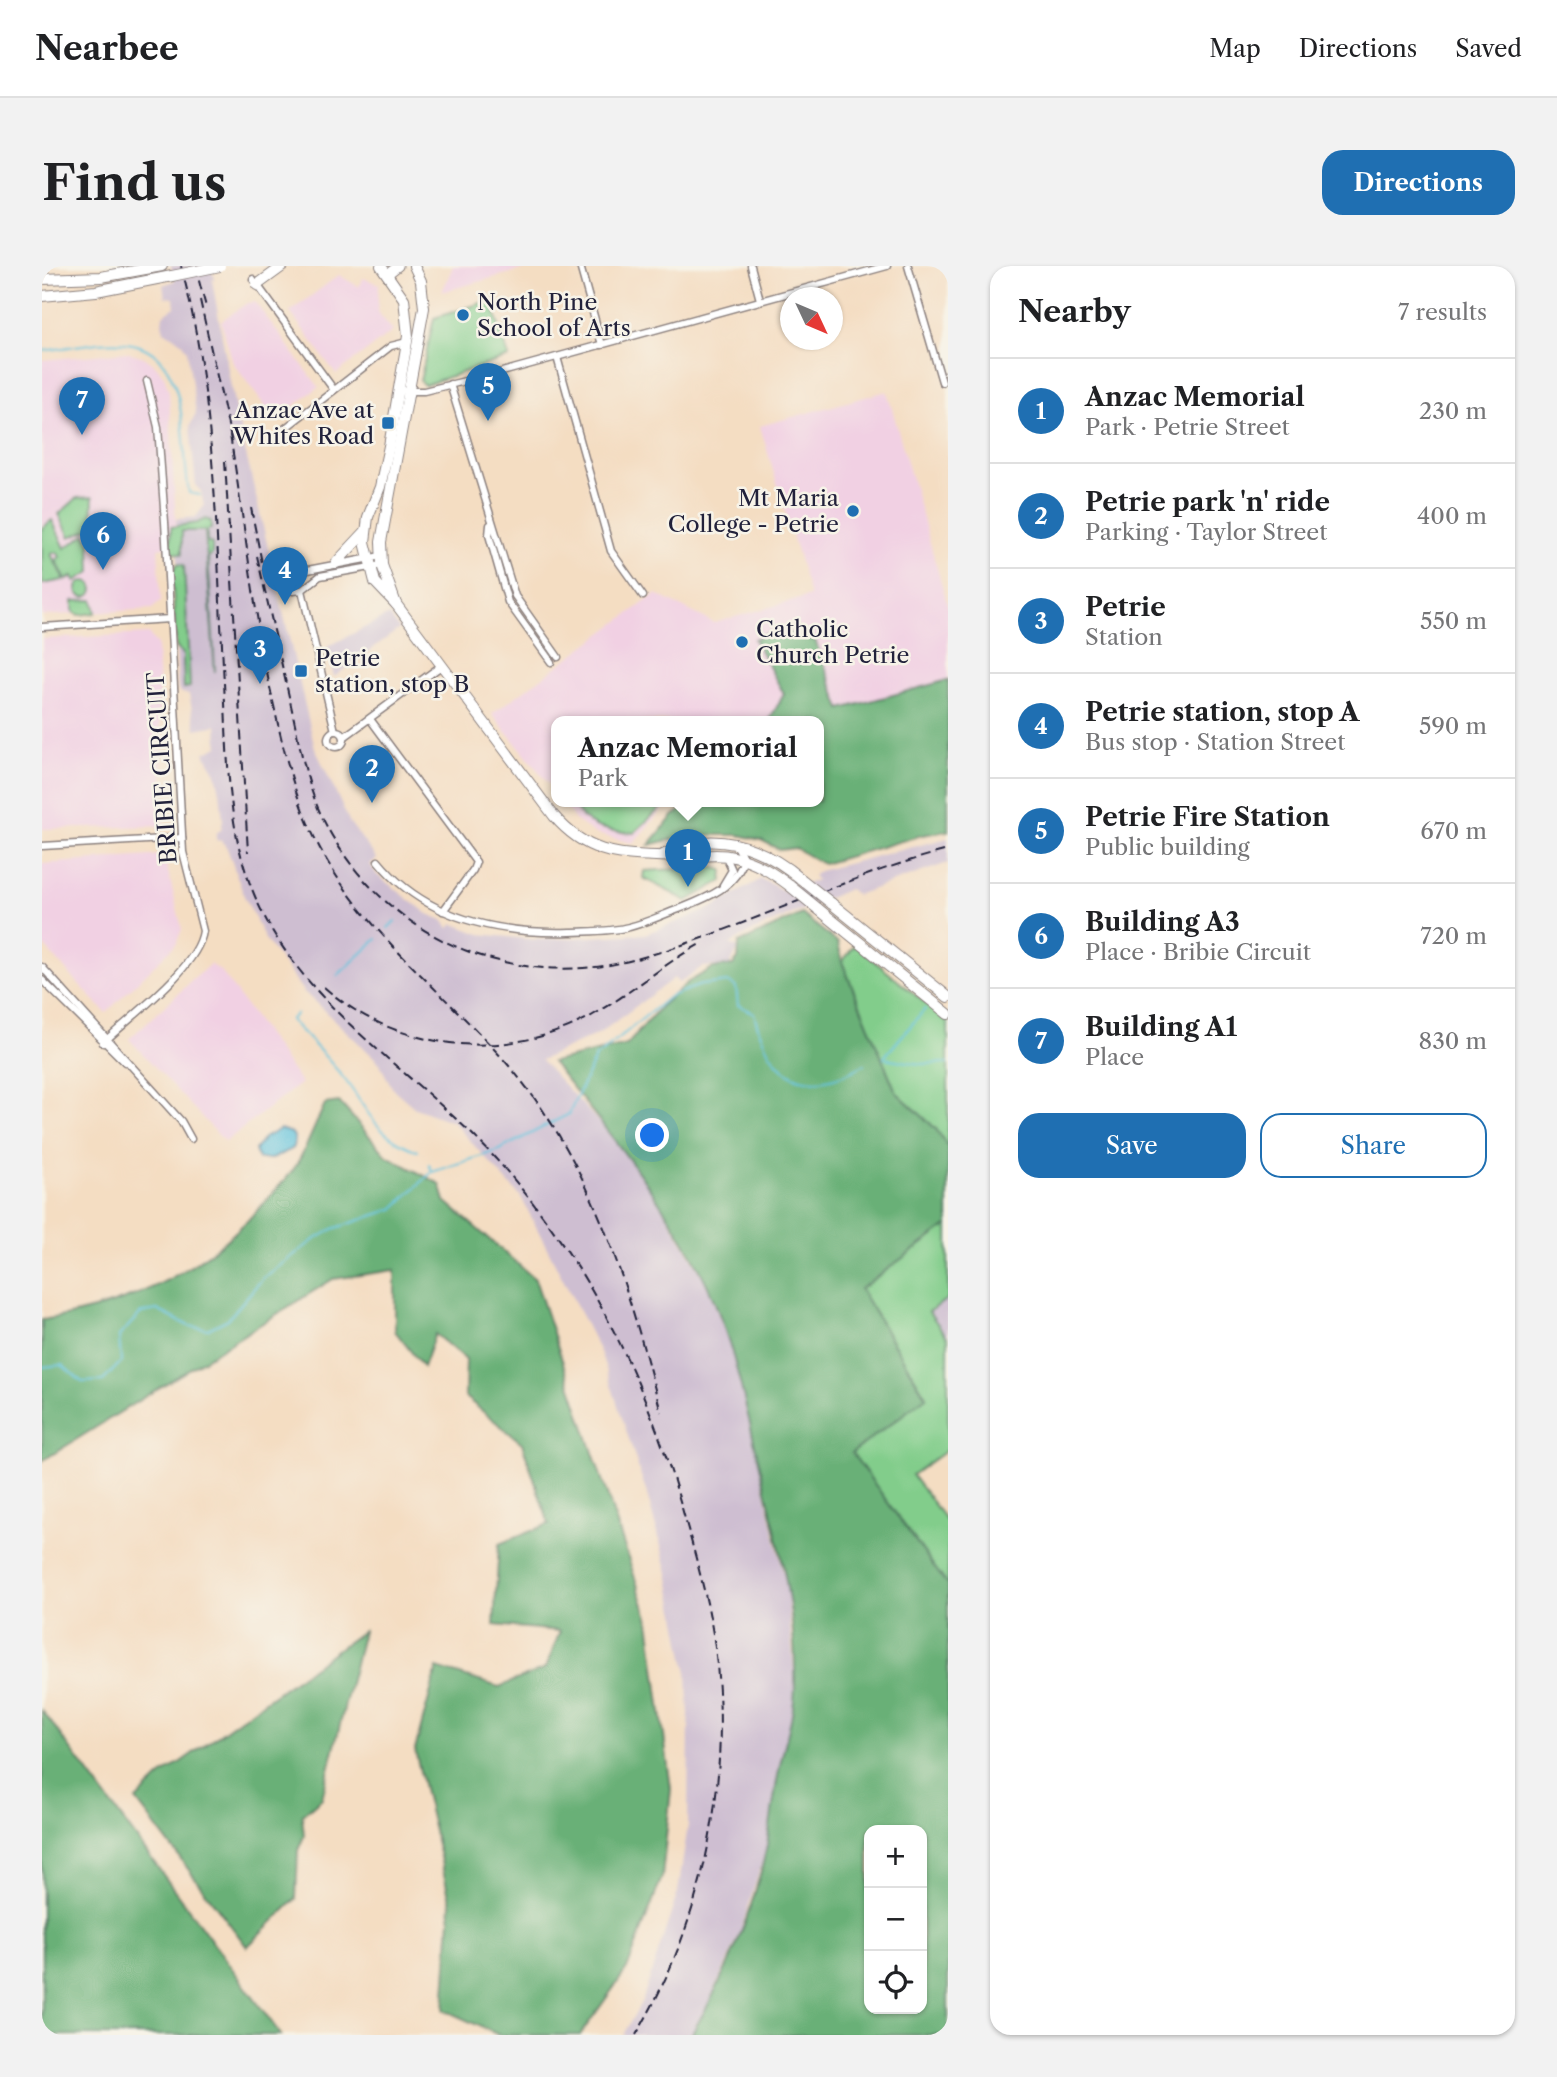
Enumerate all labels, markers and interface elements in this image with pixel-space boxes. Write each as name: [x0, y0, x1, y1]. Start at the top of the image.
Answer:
text: Nearbee: [35, 28, 179, 69]
text: Map: [1209, 34, 1261, 63]
text: Directions: [1299, 34, 1417, 63]
text: Saved: [1455, 34, 1522, 63]
button: Directions: [1322, 150, 1515, 215]
text: Find us: [42, 152, 226, 213]
north arrow: [780, 287, 843, 350]
place label: North Pine School of Arts: [477, 288, 631, 342]
text: Nearby: [1018, 293, 1131, 330]
text: 7 results: [1398, 298, 1487, 326]
marker: North Pine School of Arts: [455, 307, 471, 323]
pin: 5: [465, 363, 511, 421]
pin: 7: [59, 377, 105, 435]
text: Anzac Memorial: [1085, 381, 1305, 413]
place label: Anzac Ave at Whites Road: [232, 396, 374, 450]
text: 1: [1036, 397, 1046, 425]
text: 230 m: [1419, 397, 1487, 425]
text: Park · Petrie Street: [1085, 413, 1290, 441]
marker: Anzac Ave at Whites Road: [380, 415, 396, 431]
place label: Mt Maria College - Petrie: [668, 484, 840, 538]
text: Petrie park 'n' ride: [1085, 486, 1330, 518]
text: 2: [1034, 502, 1048, 530]
text: 400 m: [1417, 502, 1487, 530]
marker: Mt Maria College - Petrie: [845, 503, 861, 519]
pin: 6: [80, 512, 126, 570]
text: Parking · Taylor Street: [1085, 518, 1327, 546]
pin: 4: [262, 547, 308, 605]
text: Petrie: [1085, 591, 1166, 623]
text: 3: [1035, 607, 1048, 635]
text: 550 m: [1420, 607, 1487, 635]
place label: Catholic Church Petrie: [756, 615, 909, 669]
text: Station: [1085, 623, 1163, 651]
pin: 3: [237, 626, 283, 684]
marker: Catholic Church Petrie: [734, 634, 750, 650]
place label: Petrie station, stop B: [315, 644, 469, 698]
marker: Petrie station, stop B: [293, 663, 309, 679]
street label: BRIBIE CIRCUIT: [141, 670, 183, 865]
text: Petrie station, stop A: [1085, 696, 1359, 728]
text: 4: [1034, 712, 1048, 740]
text: 590 m: [1419, 712, 1487, 740]
popup: [551, 716, 824, 807]
text: Bus stop · Station Street: [1085, 728, 1345, 756]
text: Anzac Memorial: [578, 732, 797, 764]
pin: 2: [349, 745, 395, 803]
text: Park: [578, 764, 628, 792]
text: Petrie Fire Station: [1085, 801, 1330, 833]
text: 5: [1035, 817, 1047, 845]
text: 670 m: [1420, 817, 1487, 845]
pin: 1: [665, 829, 711, 887]
text: Public building: [1085, 833, 1250, 861]
text: Building A3: [1085, 906, 1240, 938]
text: 6: [1034, 922, 1048, 950]
text: 720 m: [1420, 922, 1487, 950]
text: Place · Bribie Circuit: [1085, 938, 1311, 966]
text: Building A1: [1085, 1011, 1237, 1043]
text: 7: [1035, 1027, 1047, 1055]
text: 830 m: [1419, 1027, 1487, 1055]
text: Place: [1085, 1043, 1144, 1071]
button: Save: [1018, 1113, 1246, 1178]
button: Share: [1260, 1113, 1487, 1178]
your location: [635, 1118, 669, 1152]
map controls: [864, 1825, 927, 2014]
button: +: [864, 1825, 927, 1888]
button: −: [864, 1888, 927, 1951]
button: locate: [864, 1951, 927, 2014]

